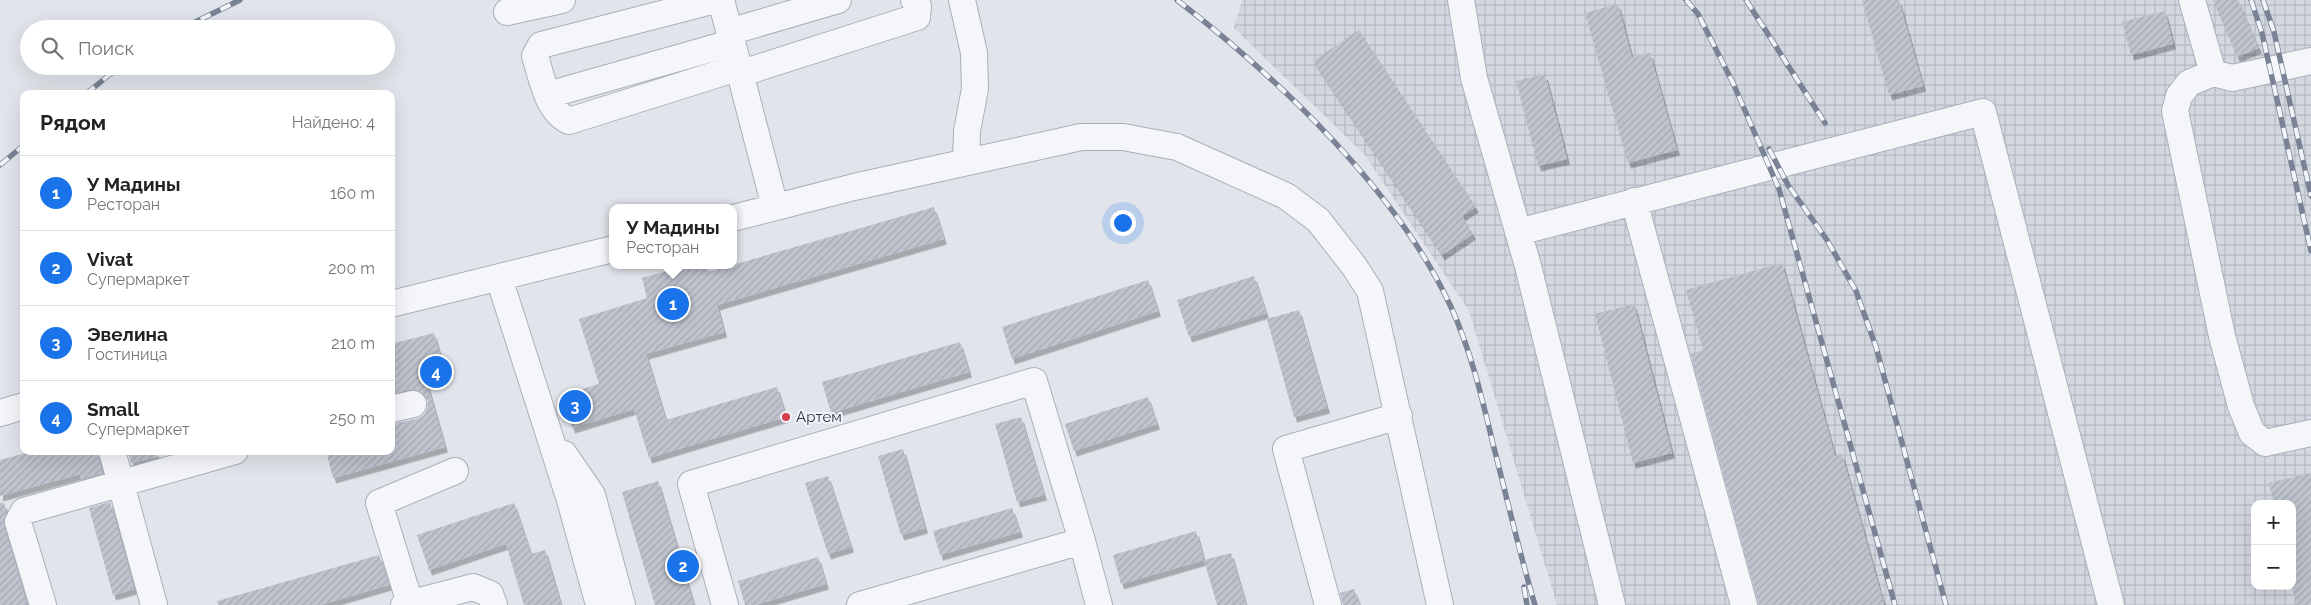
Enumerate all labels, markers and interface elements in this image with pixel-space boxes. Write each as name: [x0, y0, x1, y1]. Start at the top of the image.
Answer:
search box: [20, 20, 395, 75]
icon: search: [38, 34, 66, 62]
text: Поиск: [78, 37, 134, 59]
text: Рядом: [40, 110, 106, 135]
text: Найдено: 4: [292, 113, 375, 132]
text: У Мадины: [87, 173, 180, 195]
text: 1: [52, 184, 60, 203]
text: 160 m: [330, 184, 375, 203]
text: Ресторан: [87, 195, 160, 214]
popup: [609, 204, 737, 269]
your location: [1110, 210, 1136, 236]
text: У Мадины: [626, 216, 720, 238]
text: Ресторан: [626, 238, 699, 257]
text: Vivat: [87, 248, 133, 270]
text: 2: [51, 259, 61, 278]
text: 200 m: [328, 259, 375, 278]
text: Супермаркет: [87, 270, 190, 289]
pin: 1: [657, 285, 689, 323]
text: Эвелина: [87, 323, 168, 345]
text: 3: [52, 334, 60, 353]
text: 210 m: [331, 334, 375, 353]
text: Гостиница: [87, 345, 168, 364]
pin: 4: [420, 353, 452, 391]
pin: 3: [559, 387, 591, 425]
text: Small: [87, 398, 139, 420]
place label: Артем: [796, 408, 842, 426]
text: 4: [51, 409, 61, 428]
text: 250 m: [329, 409, 375, 428]
marker: Артем: [780, 411, 792, 423]
text: Супермаркет: [87, 420, 190, 439]
map controls: [2251, 500, 2296, 590]
button: +: [2251, 500, 2296, 545]
button: −: [2251, 545, 2296, 590]
pin: 2: [667, 547, 699, 585]

